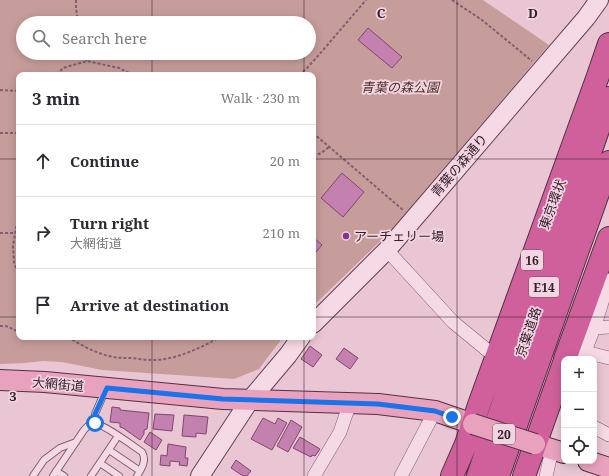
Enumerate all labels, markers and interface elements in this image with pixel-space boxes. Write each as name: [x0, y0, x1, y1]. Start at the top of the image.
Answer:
text: C: [377, 4, 386, 22]
text: D: [528, 4, 538, 22]
search box: [16, 16, 316, 60]
icon: search: [30, 27, 52, 49]
text: Search here: [62, 28, 147, 48]
park label: 青葉の森公園: [361, 78, 441, 96]
text: 3 min: [32, 87, 80, 110]
text: Walk · 230 m: [221, 89, 300, 107]
street label: 青葉の森通り: [427, 130, 491, 200]
icon: ahead: [32, 150, 54, 172]
text: Continue: [70, 151, 139, 171]
text: 20 m: [270, 152, 300, 170]
street label: 東京環状: [535, 176, 569, 232]
text: Turn right: [70, 213, 149, 233]
icon: right: [32, 222, 54, 244]
text: 210 m: [263, 224, 300, 242]
place label: アーチェリー場: [354, 227, 444, 245]
marker: アーチェリー場: [341, 231, 351, 241]
text: 大網街道: [70, 234, 122, 252]
road number: 16: [521, 250, 543, 270]
road number: E14: [529, 277, 559, 297]
icon: arrive: [32, 294, 54, 316]
text: Arrive at destination: [70, 295, 229, 315]
street label: 京葉道路: [511, 304, 545, 360]
map controls: [561, 356, 597, 464]
button: +: [561, 356, 597, 392]
street label: 大網街道: [31, 373, 85, 395]
text: 3: [9, 387, 17, 405]
button: −: [561, 392, 597, 428]
route end: [443, 408, 461, 426]
route start: [86, 414, 104, 432]
road number: 20: [493, 424, 515, 444]
button: locate: [561, 428, 597, 464]

